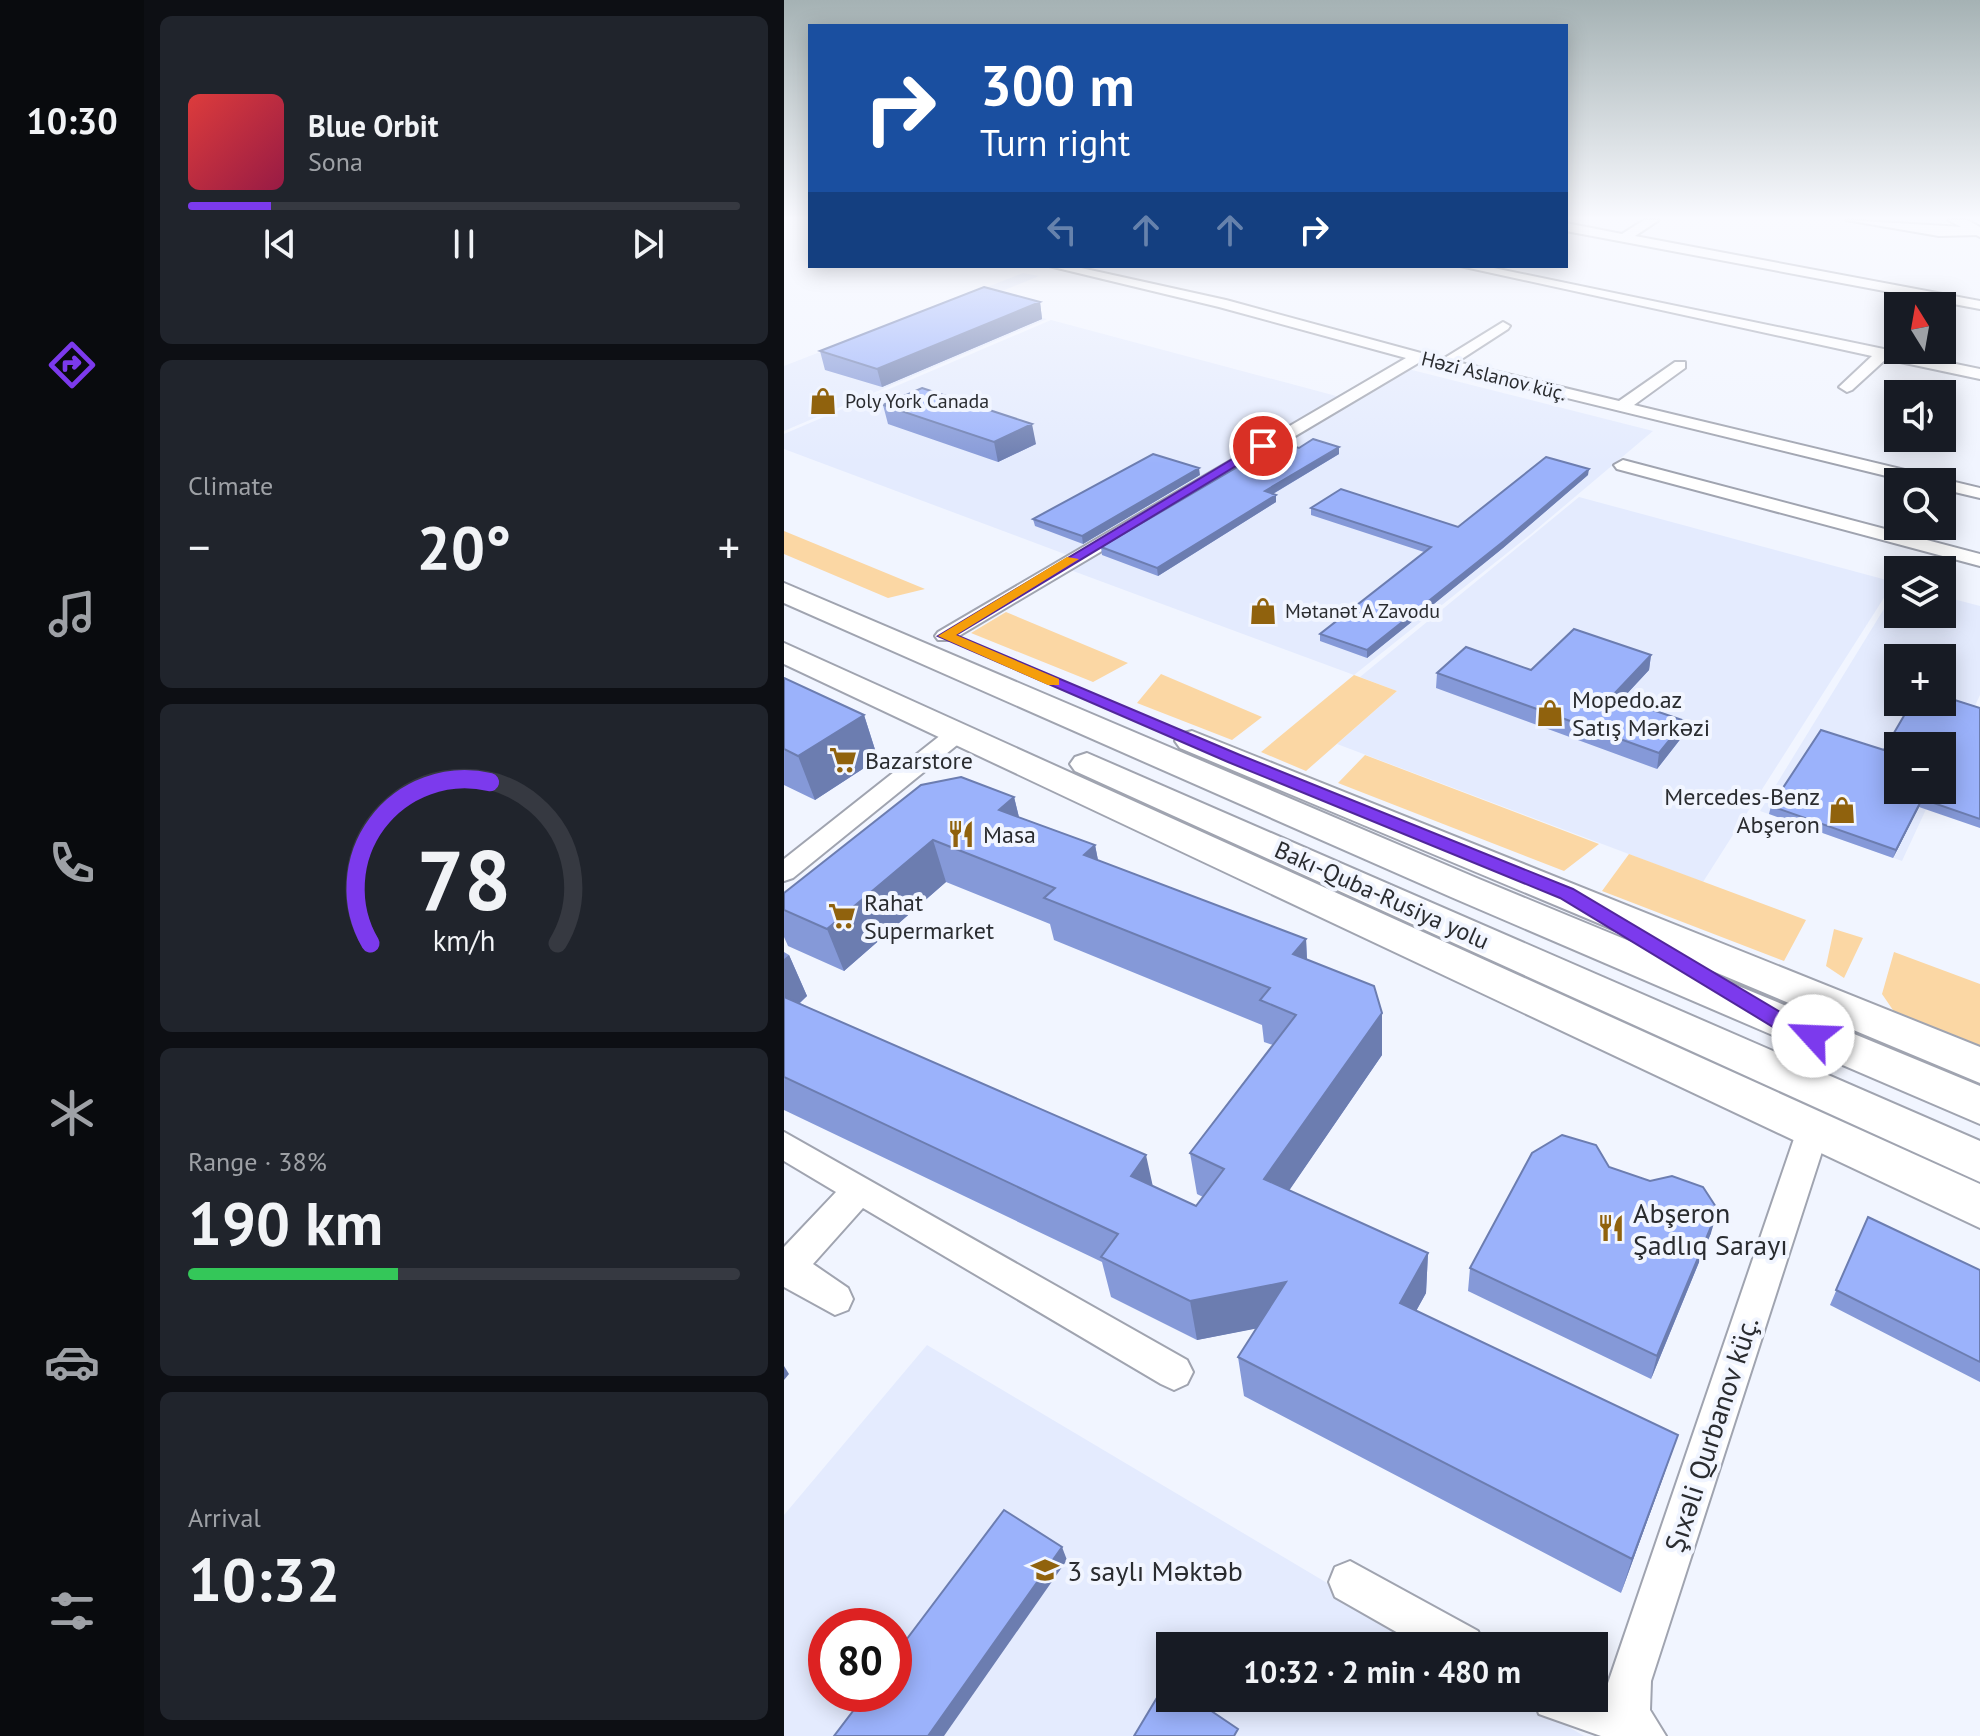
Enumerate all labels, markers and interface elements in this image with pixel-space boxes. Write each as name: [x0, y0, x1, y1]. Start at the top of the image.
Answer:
text: 300 m: [980, 49, 1135, 121]
icon: right: [848, 56, 952, 160]
text: 10:30: [26, 97, 118, 144]
text: Blue Orbit: [308, 106, 438, 145]
text: Turn right: [980, 119, 1130, 166]
text: Sona: [308, 145, 363, 178]
icon: left: [1040, 208, 1084, 252]
icon: ahead: [1124, 208, 1168, 252]
icon: ahead: [1208, 208, 1252, 252]
icon: right: [1292, 208, 1336, 252]
icon: previous: [258, 222, 302, 266]
icon: pause: [442, 222, 486, 266]
icon: next: [626, 222, 670, 266]
north arrow: [1884, 292, 1956, 364]
map controls: [1884, 292, 1956, 804]
icon: directions: [44, 337, 100, 393]
street label: Həzi Aslanov küç.: [1419, 345, 1569, 407]
button: sound: [1884, 380, 1956, 452]
shop icon: Poly York Canada: [808, 386, 838, 416]
place label: Poly York Canada: [845, 388, 989, 414]
pin: [1229, 412, 1297, 480]
icon: arrive: [1241, 424, 1285, 468]
button: search: [1884, 468, 1956, 540]
text: Climate: [188, 469, 273, 502]
text: 20°: [417, 508, 511, 586]
text: −: [188, 518, 210, 575]
text: +: [718, 518, 740, 575]
button: layers: [1884, 556, 1956, 628]
icon: music: [44, 586, 100, 642]
shop icon: Mətanət A Zavodu: [1248, 596, 1278, 626]
place label: Mətanət A Zavodu: [1285, 598, 1440, 624]
button: +: [1884, 644, 1956, 716]
place label: Mopedo.az Satış Mərkəzi: [1572, 684, 1710, 743]
shop icon: Mopedo.az Satış Mərkəzi: [1535, 698, 1565, 728]
button: −: [1884, 732, 1956, 804]
supermarket icon: Bazarstore: [828, 745, 858, 775]
place label: Bazarstore: [865, 745, 973, 776]
place label: Mercedes-Benz Abşeron: [1664, 781, 1820, 840]
shop icon: Mercedes-Benz Abşeron: [1827, 795, 1857, 825]
restaurant icon: Masa: [946, 819, 976, 849]
place label: Masa: [983, 819, 1036, 850]
text: 78: [417, 825, 511, 933]
street label: Bakı-Quba-Rusiya yolu: [1270, 834, 1494, 956]
icon: phone: [44, 835, 100, 891]
place label: Rahat Supermarket: [864, 887, 994, 946]
supermarket icon: Rahat Supermarket: [827, 901, 857, 931]
text: km/h: [433, 922, 495, 959]
position arrow: [1771, 994, 1855, 1078]
icon: climate: [44, 1085, 100, 1141]
text: Range · 38%: [188, 1145, 327, 1178]
text: 190 km: [188, 1184, 383, 1262]
place label: Abşeron Şadlıq Sarayı: [1633, 1194, 1788, 1263]
restaurant icon: Abşeron Şadlıq Sarayı: [1596, 1213, 1626, 1243]
street label: Şıxəli Qurbanov küç.: [1655, 1312, 1767, 1556]
icon: car: [44, 1334, 100, 1390]
text: Arrival: [188, 1501, 261, 1534]
text: 10:32: [188, 1540, 340, 1618]
place label: 3 saylı Məktəb: [1067, 1552, 1243, 1589]
school or university icon: 3 saylı Məktəb: [1030, 1555, 1060, 1585]
icon: filters: [44, 1583, 100, 1639]
speed limit sign: 80: [808, 1608, 912, 1712]
text: 10:32 · 2 min · 480 m: [1243, 1652, 1521, 1691]

